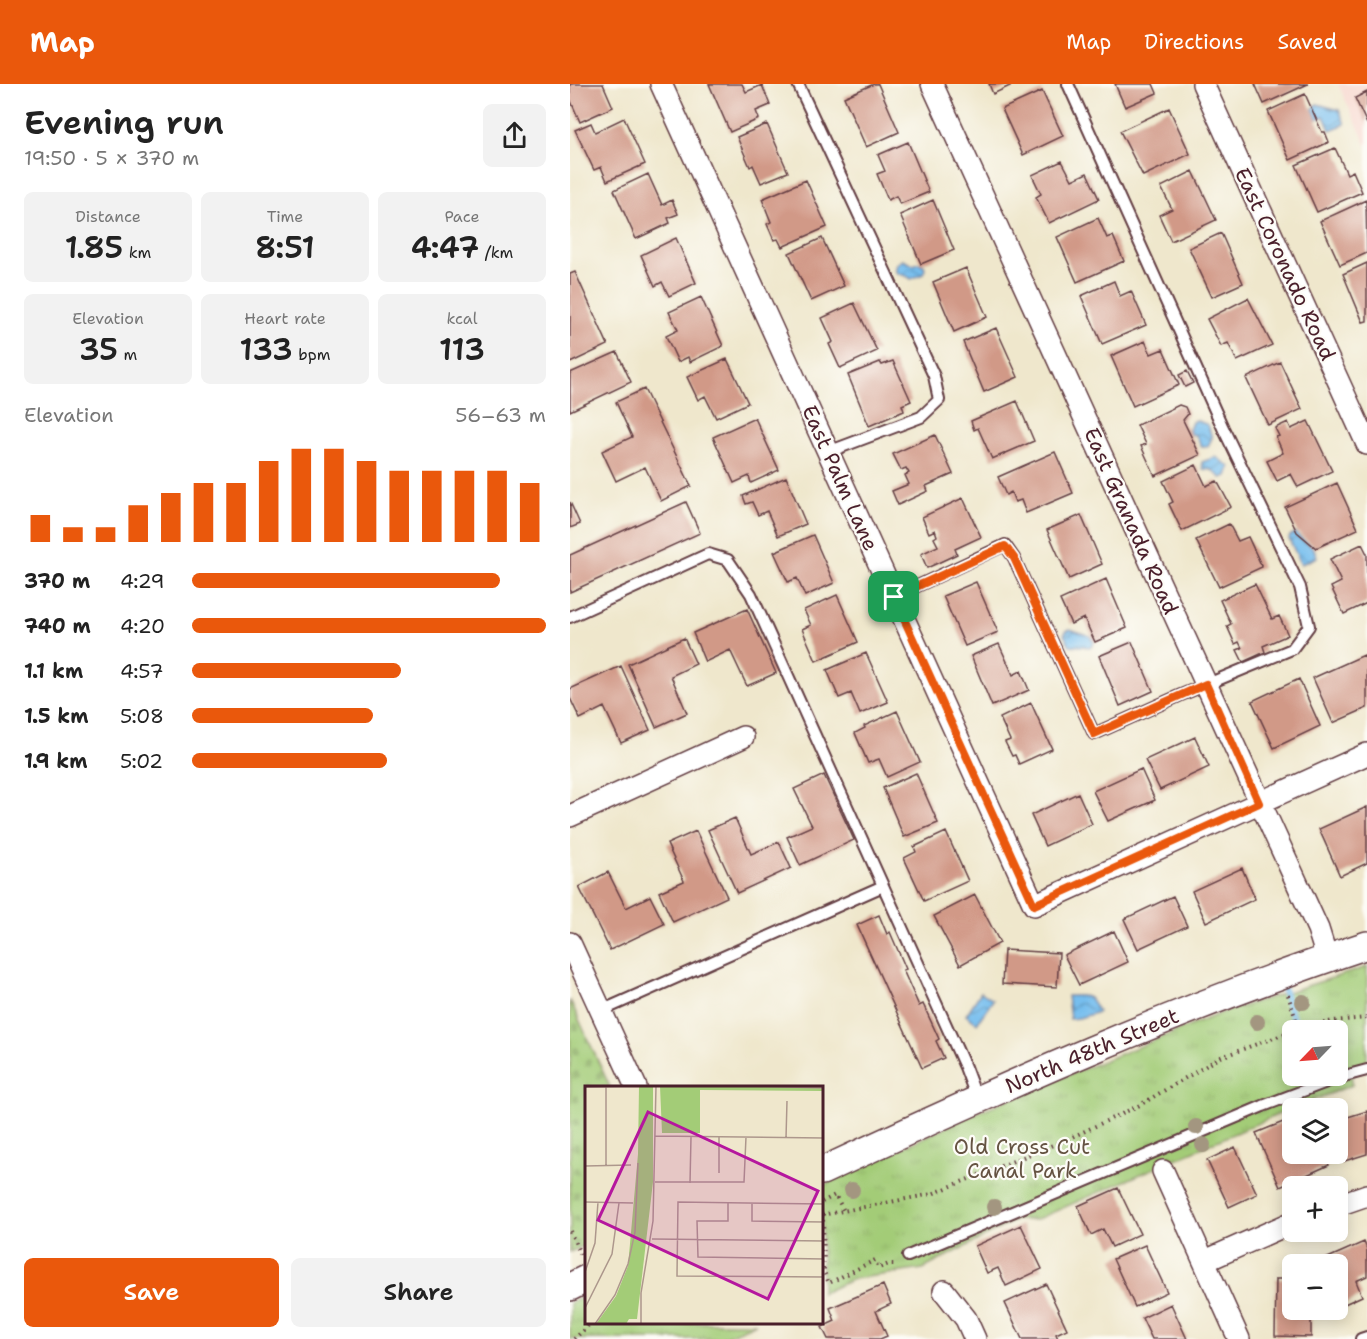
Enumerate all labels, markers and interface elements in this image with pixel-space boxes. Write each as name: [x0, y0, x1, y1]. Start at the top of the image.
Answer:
text: Map: [30, 23, 95, 61]
text: Map: [1066, 28, 1111, 56]
text: Directions: [1144, 28, 1244, 56]
text: Saved: [1277, 28, 1337, 56]
text: Evening run: [24, 100, 224, 145]
button: share: [483, 104, 546, 167]
text: 19:50 · 5 × 370 m: [24, 145, 199, 171]
street label: East Coronado Road: [1228, 163, 1342, 365]
text: Distance: [75, 206, 141, 227]
text: Time: [267, 206, 303, 227]
text: Pace: [444, 206, 480, 227]
text: 1.85: [65, 227, 123, 268]
text: 8:51: [255, 227, 315, 268]
text: 4:47: [411, 227, 479, 268]
text: km: [123, 242, 151, 263]
text: /km: [479, 242, 513, 263]
text: Elevation: [72, 308, 144, 329]
text: Heart rate: [244, 308, 326, 329]
text: kcal: [446, 308, 478, 329]
text: 35: [79, 329, 118, 370]
text: 133: [240, 329, 293, 370]
text: 113: [439, 329, 485, 370]
text: m: [118, 344, 137, 365]
text: bpm: [293, 344, 330, 365]
street label: East Palm Lane: [795, 401, 885, 555]
text: Elevation: [24, 402, 114, 428]
text: 56–63 m: [455, 402, 546, 428]
street label: East Granada Road: [1077, 423, 1185, 619]
text: 370 m: [24, 568, 90, 594]
text: 4:29: [120, 568, 165, 594]
pin: [868, 571, 919, 622]
icon: arrive: [877, 580, 910, 613]
text: 740 m: [24, 613, 91, 639]
text: 4:20: [120, 613, 165, 639]
text: 1.1 km: [24, 658, 83, 684]
text: 4:57: [120, 658, 163, 684]
text: 1.5 km: [24, 703, 88, 729]
text: 5:08: [120, 703, 164, 729]
text: 1.9 km: [24, 748, 87, 774]
text: 5:02: [120, 748, 163, 774]
street label: North 48th Street: [1001, 1002, 1183, 1100]
north arrow: [1282, 1020, 1348, 1086]
map controls: [1282, 1020, 1348, 1320]
inset map: [585, 1086, 824, 1324]
button: layers: [1282, 1098, 1348, 1164]
park label: Old Cross Cut Canal Park: [954, 1133, 1090, 1185]
button: +: [1282, 1176, 1348, 1242]
button: −: [1282, 1254, 1348, 1320]
button: Save: [24, 1258, 279, 1327]
button: Share: [291, 1258, 546, 1327]

